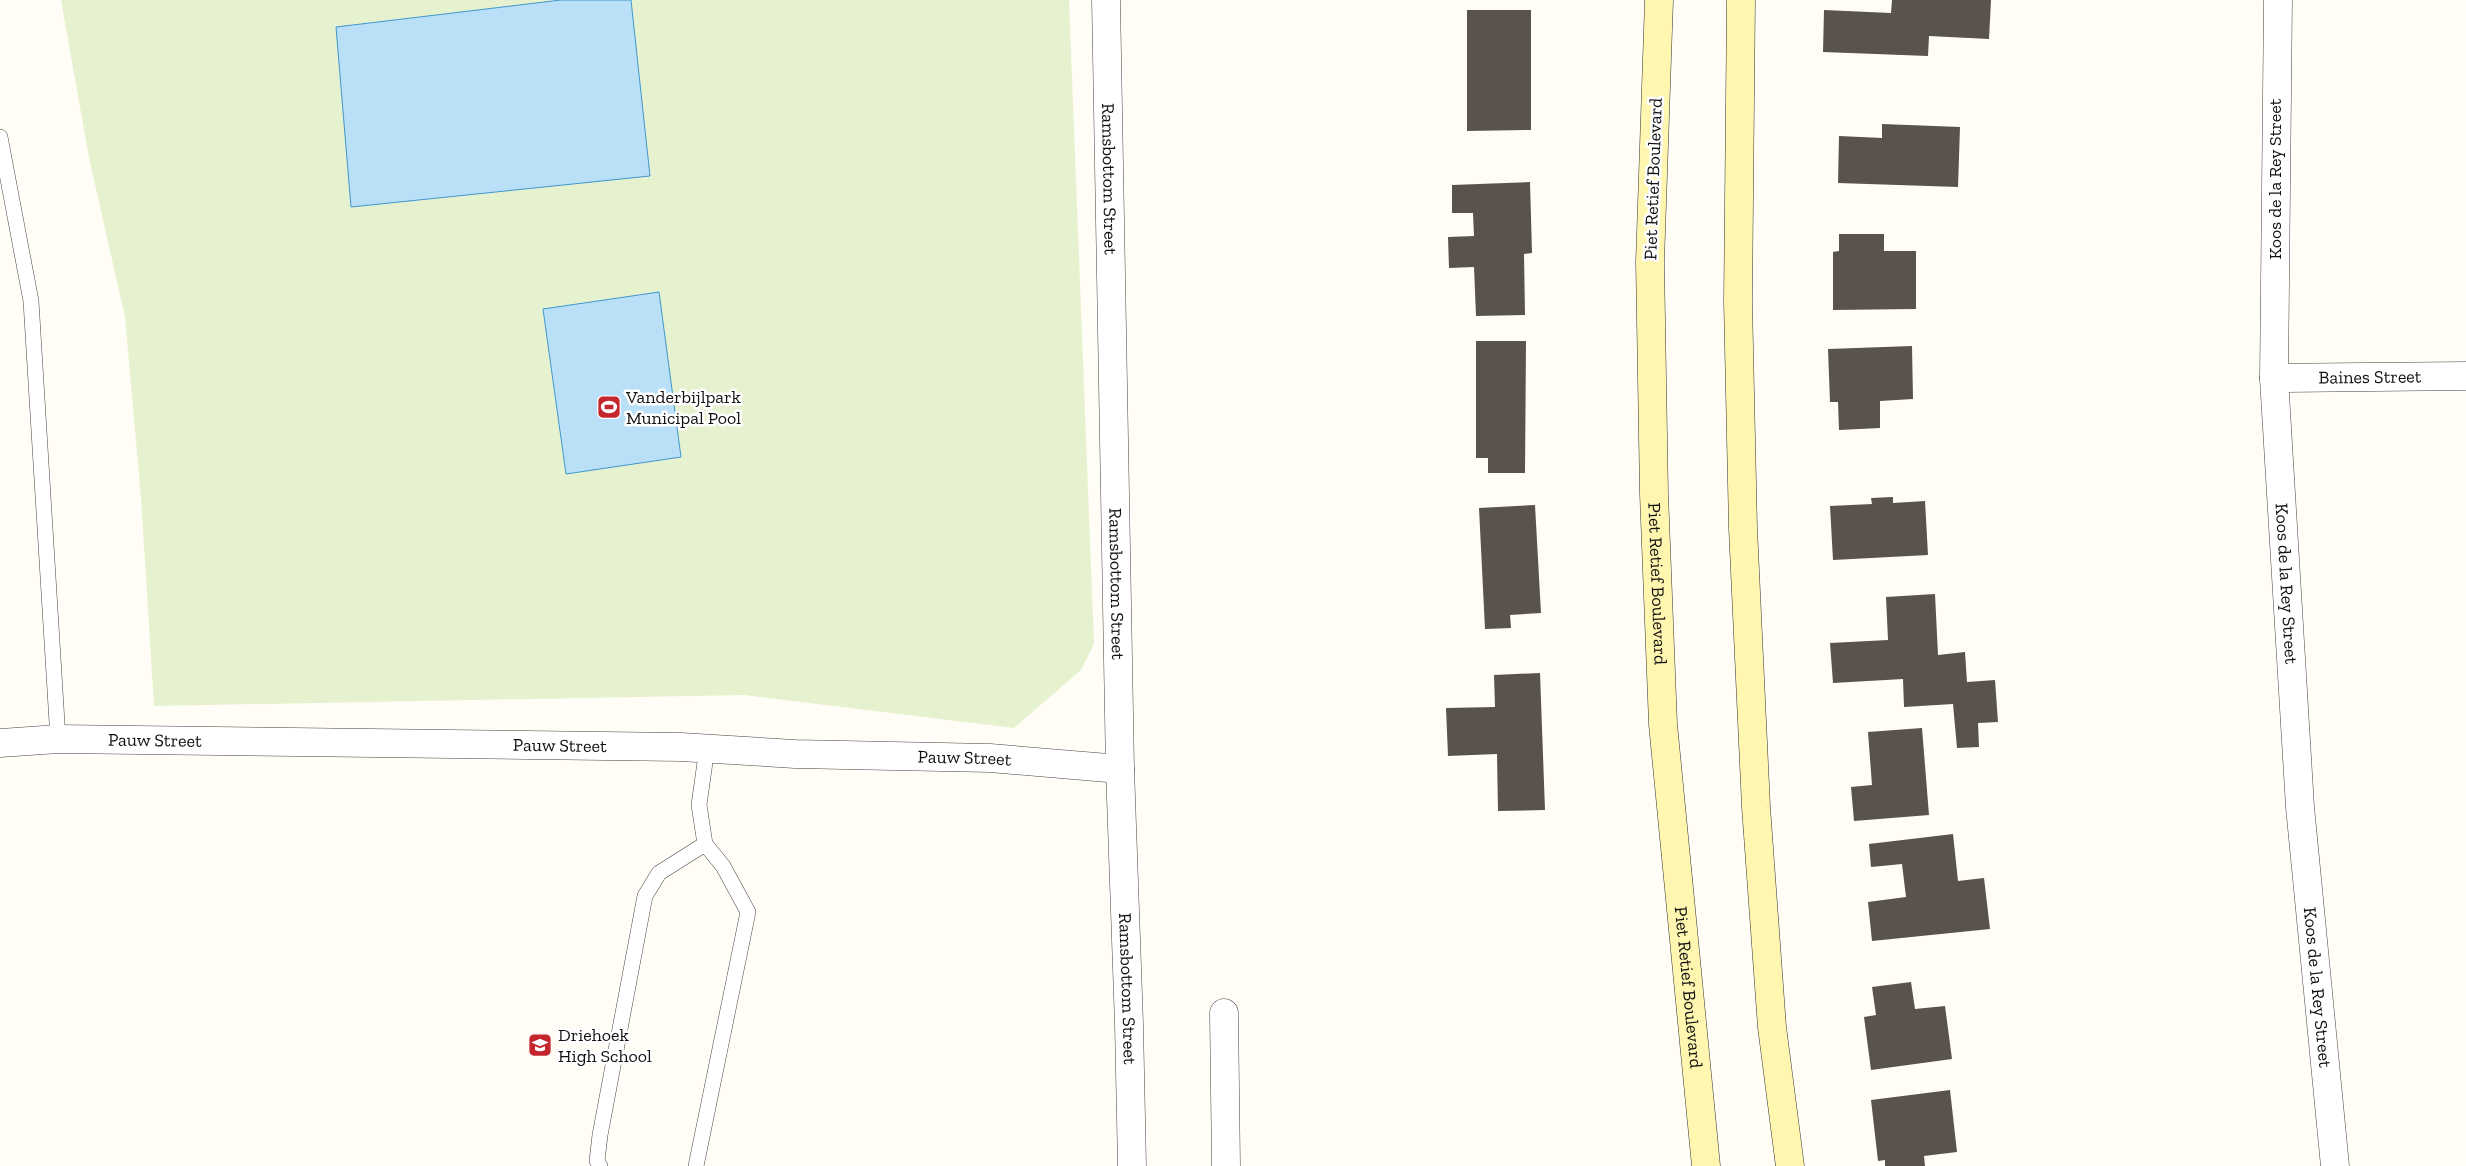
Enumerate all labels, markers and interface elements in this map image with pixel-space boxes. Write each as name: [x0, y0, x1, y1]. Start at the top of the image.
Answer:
street label: Piet Retief Boulevard: [1639, 97, 1667, 261]
street label: Koos de la Rey Street: [2264, 98, 2286, 259]
street label: Ramsbottom Street: [1097, 103, 1122, 255]
street label: Baines Street: [2318, 365, 2422, 389]
place label: Vanderbijlpark Municipal Pool: [625, 386, 741, 429]
sports icon: Vanderbijlpark Municipal Pool: [596, 394, 622, 420]
street label: Piet Retief Boulevard: [1643, 502, 1672, 665]
street label: Koos de la Rey Street: [2271, 503, 2302, 665]
street label: Ramsbottom Street: [1104, 508, 1129, 660]
street label: Pauw Street: [108, 729, 202, 752]
street label: Pauw Street: [513, 734, 607, 757]
street label: Pauw Street: [917, 746, 1013, 771]
street label: Piet Retief Boulevard: [1670, 905, 1707, 1069]
street label: Koos de la Rey Street: [2299, 906, 2336, 1069]
street label: Ramsbottom Street: [1114, 912, 1141, 1065]
place label: Driehoek High School: [558, 1024, 652, 1067]
school or university icon: Driehoek High School: [527, 1032, 553, 1058]

